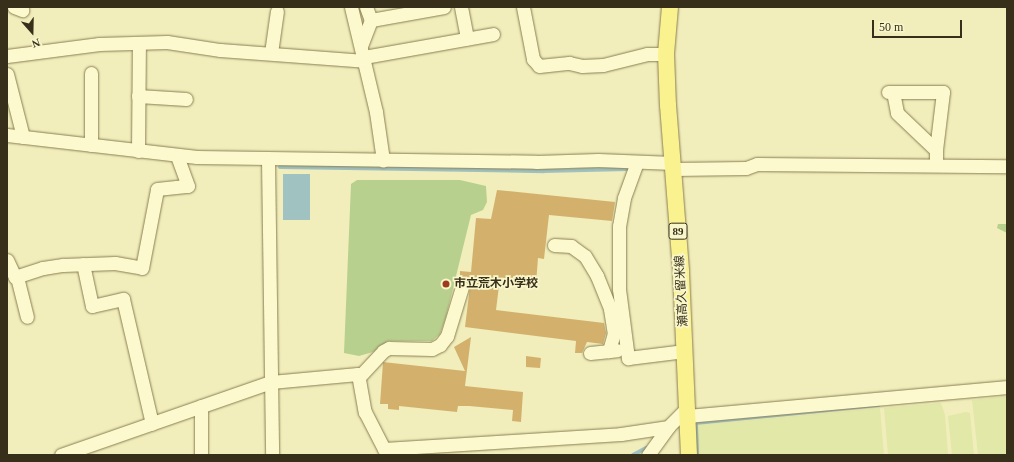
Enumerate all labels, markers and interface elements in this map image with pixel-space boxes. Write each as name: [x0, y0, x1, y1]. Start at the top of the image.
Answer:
north arrow: [12, 12, 52, 52]
scale bar: [874, 12, 964, 38]
text: 50 m: [879, 20, 903, 34]
text: N: [30, 36, 42, 50]
road number: 89: [668, 222, 688, 240]
street label: 瀬高久留米線: [673, 255, 691, 327]
place label: 市立荒木小学校: [454, 277, 538, 291]
marker: 市立荒木小学校: [441, 279, 451, 289]

